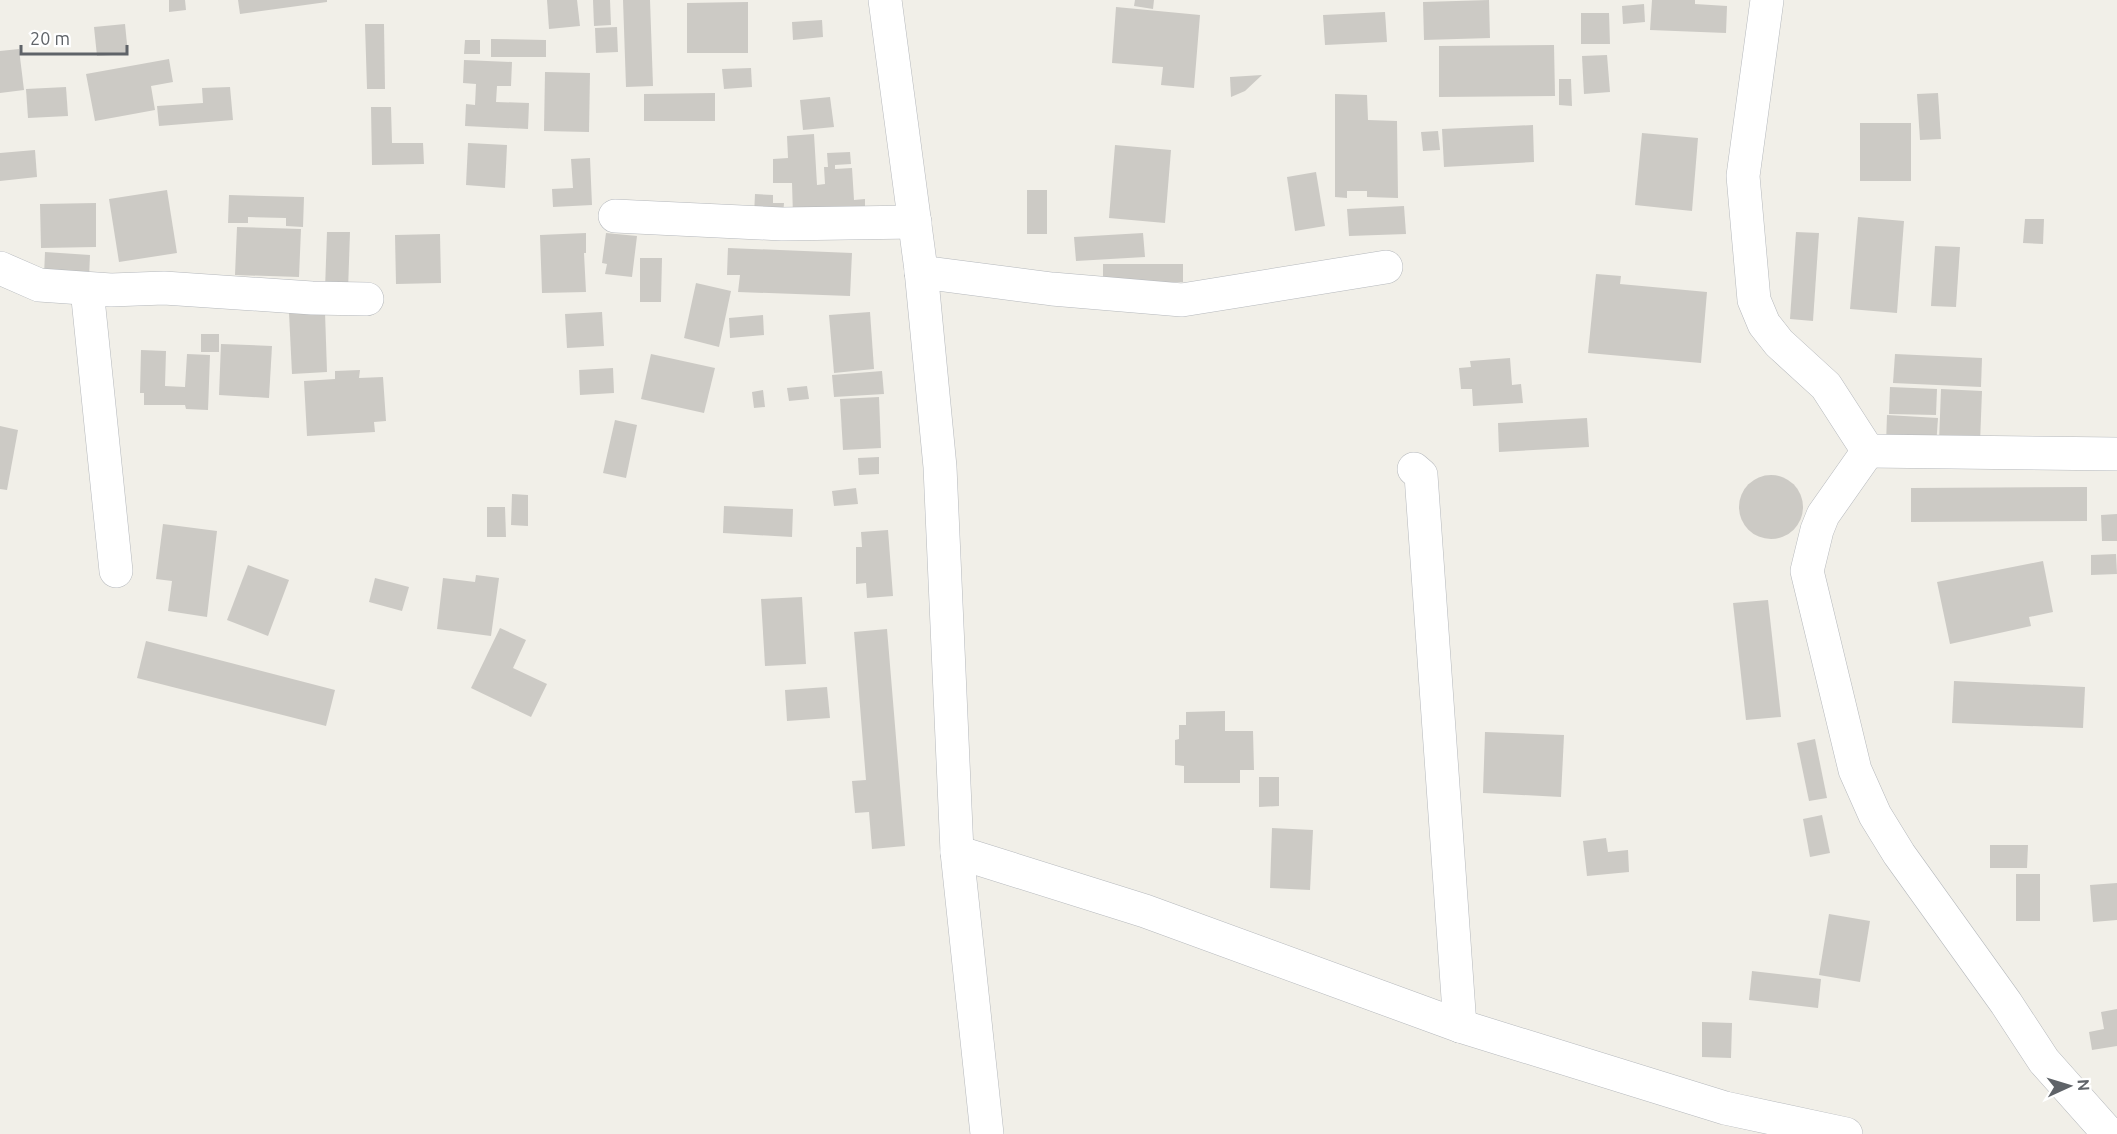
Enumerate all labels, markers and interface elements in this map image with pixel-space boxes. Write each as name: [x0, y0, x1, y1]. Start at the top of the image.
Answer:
scale bar: [21, 18, 128, 56]
text: 20 m: [30, 28, 70, 48]
north arrow: [2039, 1056, 2099, 1116]
text: N: [2075, 1078, 2093, 1092]

